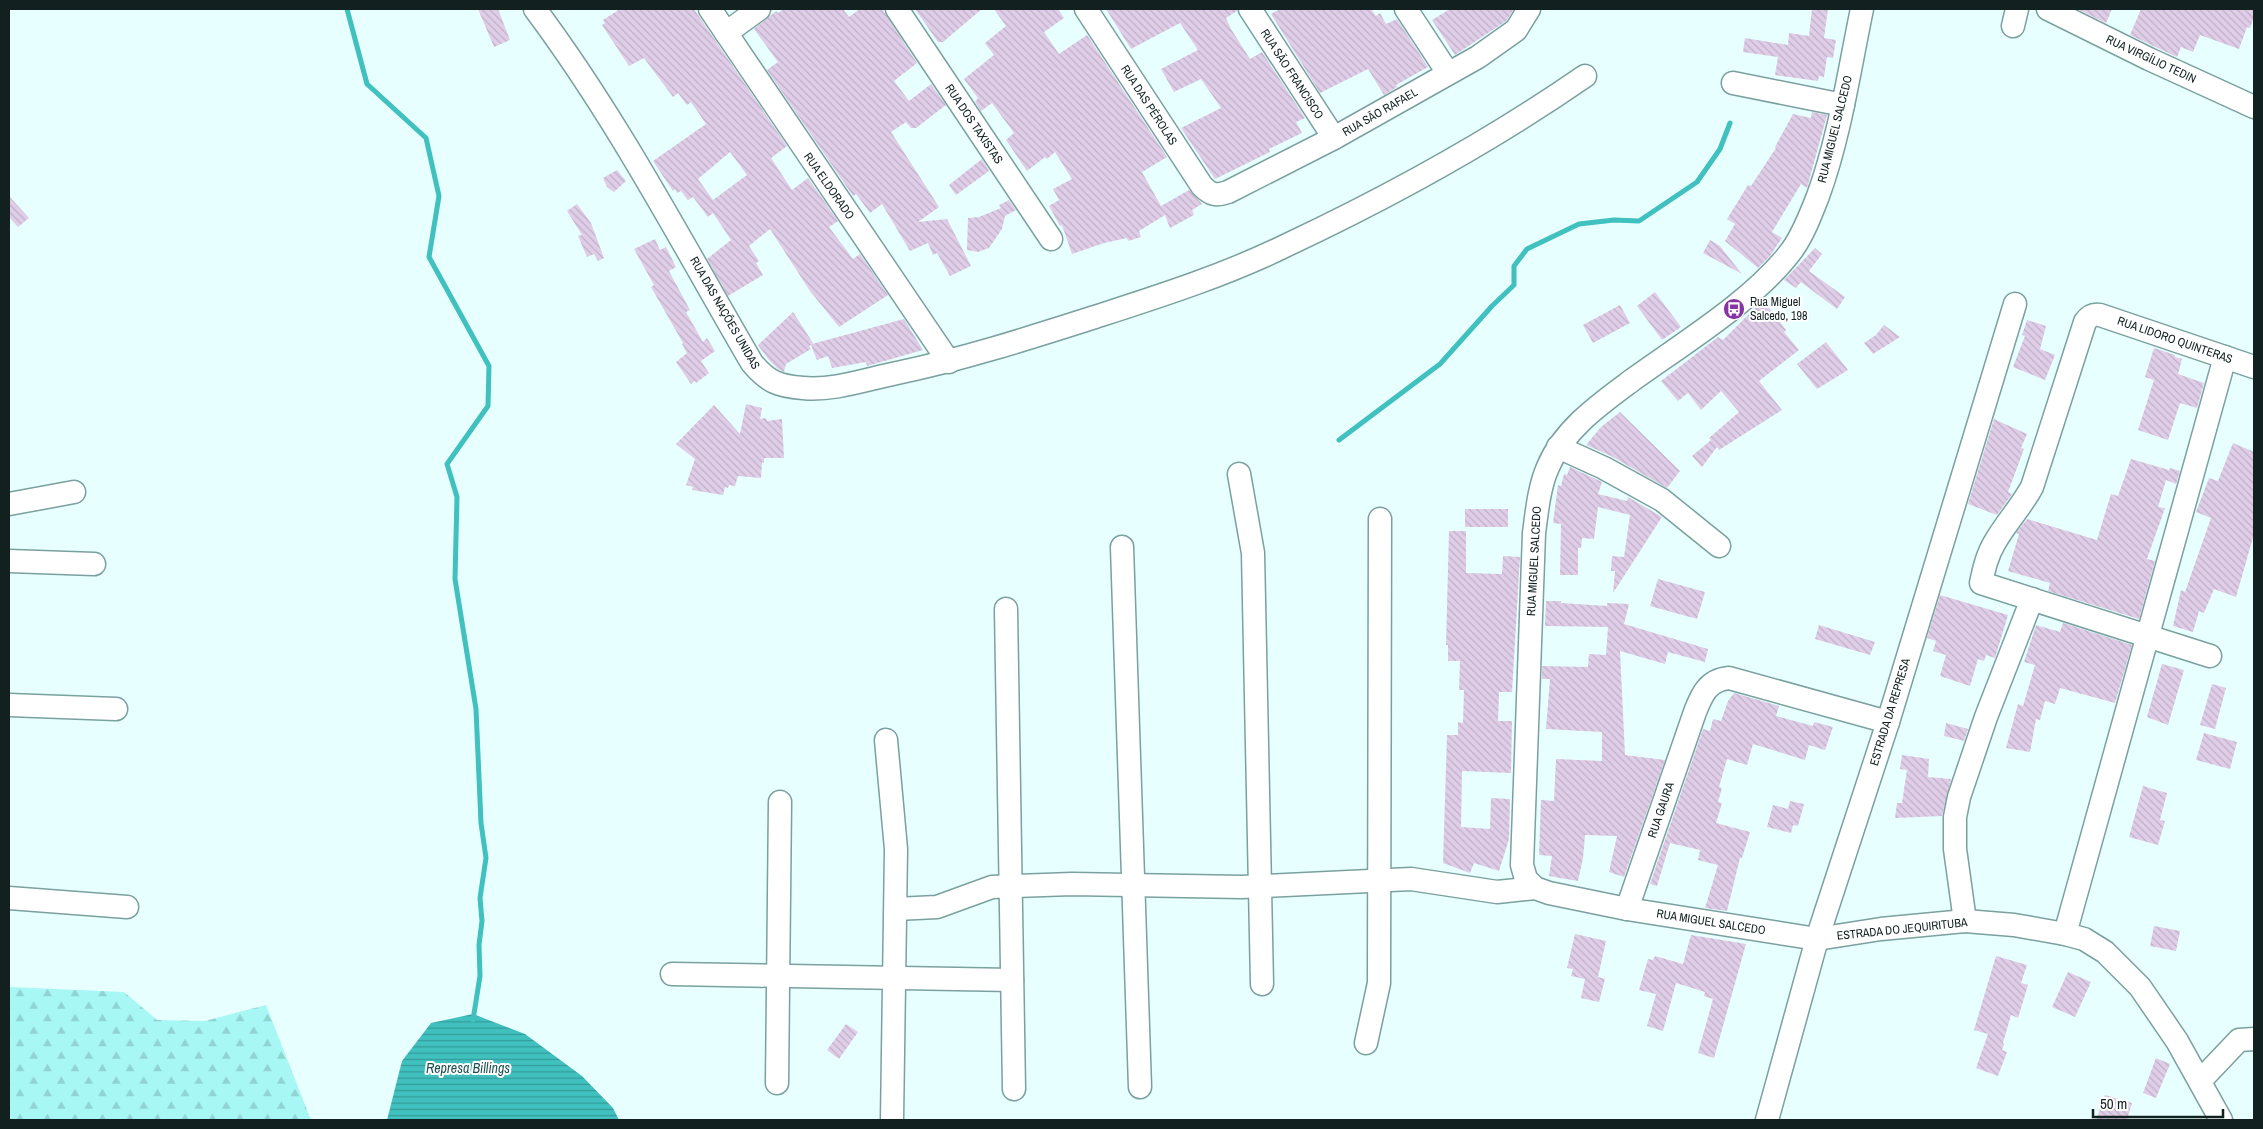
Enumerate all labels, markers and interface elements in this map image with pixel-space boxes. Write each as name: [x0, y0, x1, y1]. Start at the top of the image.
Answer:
street label: RUA SÃO FRANCISCO: [1257, 26, 1327, 122]
street label: RUA VIRGÍLIO TEDIN: [2103, 31, 2199, 87]
street label: RUA DAS PÉROLAS: [1117, 62, 1181, 148]
street label: RUA MIGUEL SALCEDO: [1814, 73, 1856, 184]
street label: RUA DOS TAXISTAS: [941, 81, 1007, 167]
street label: RUA SÃO RAFAEL: [1340, 84, 1421, 140]
street label: RUA ELDORADO: [800, 149, 858, 223]
street label: RUA DAS NAÇÕES UNIDAS: [686, 254, 764, 373]
place label: Rua Miguel Salcedo, 198: [1750, 294, 1807, 324]
bus stop icon: Rua Miguel Salcedo, 198: [1722, 297, 1746, 321]
street label: RUA LIDORO QUINTERAS: [2115, 313, 2235, 367]
street label: RUA MIGUEL SALCEDO: [1523, 505, 1545, 616]
street label: ESTRADA DA REPRESA: [1866, 656, 1914, 768]
street label: RUA GAURA: [1644, 780, 1678, 840]
street label: RUA MIGUEL SALCEDO: [1655, 905, 1767, 939]
street label: ESTRADA DO JEQUIRITUBA: [1836, 914, 1969, 944]
water label: Represa Billings: [426, 1059, 510, 1077]
scale bar: [2093, 1086, 2223, 1118]
text: 50 m: [2100, 1093, 2127, 1114]

